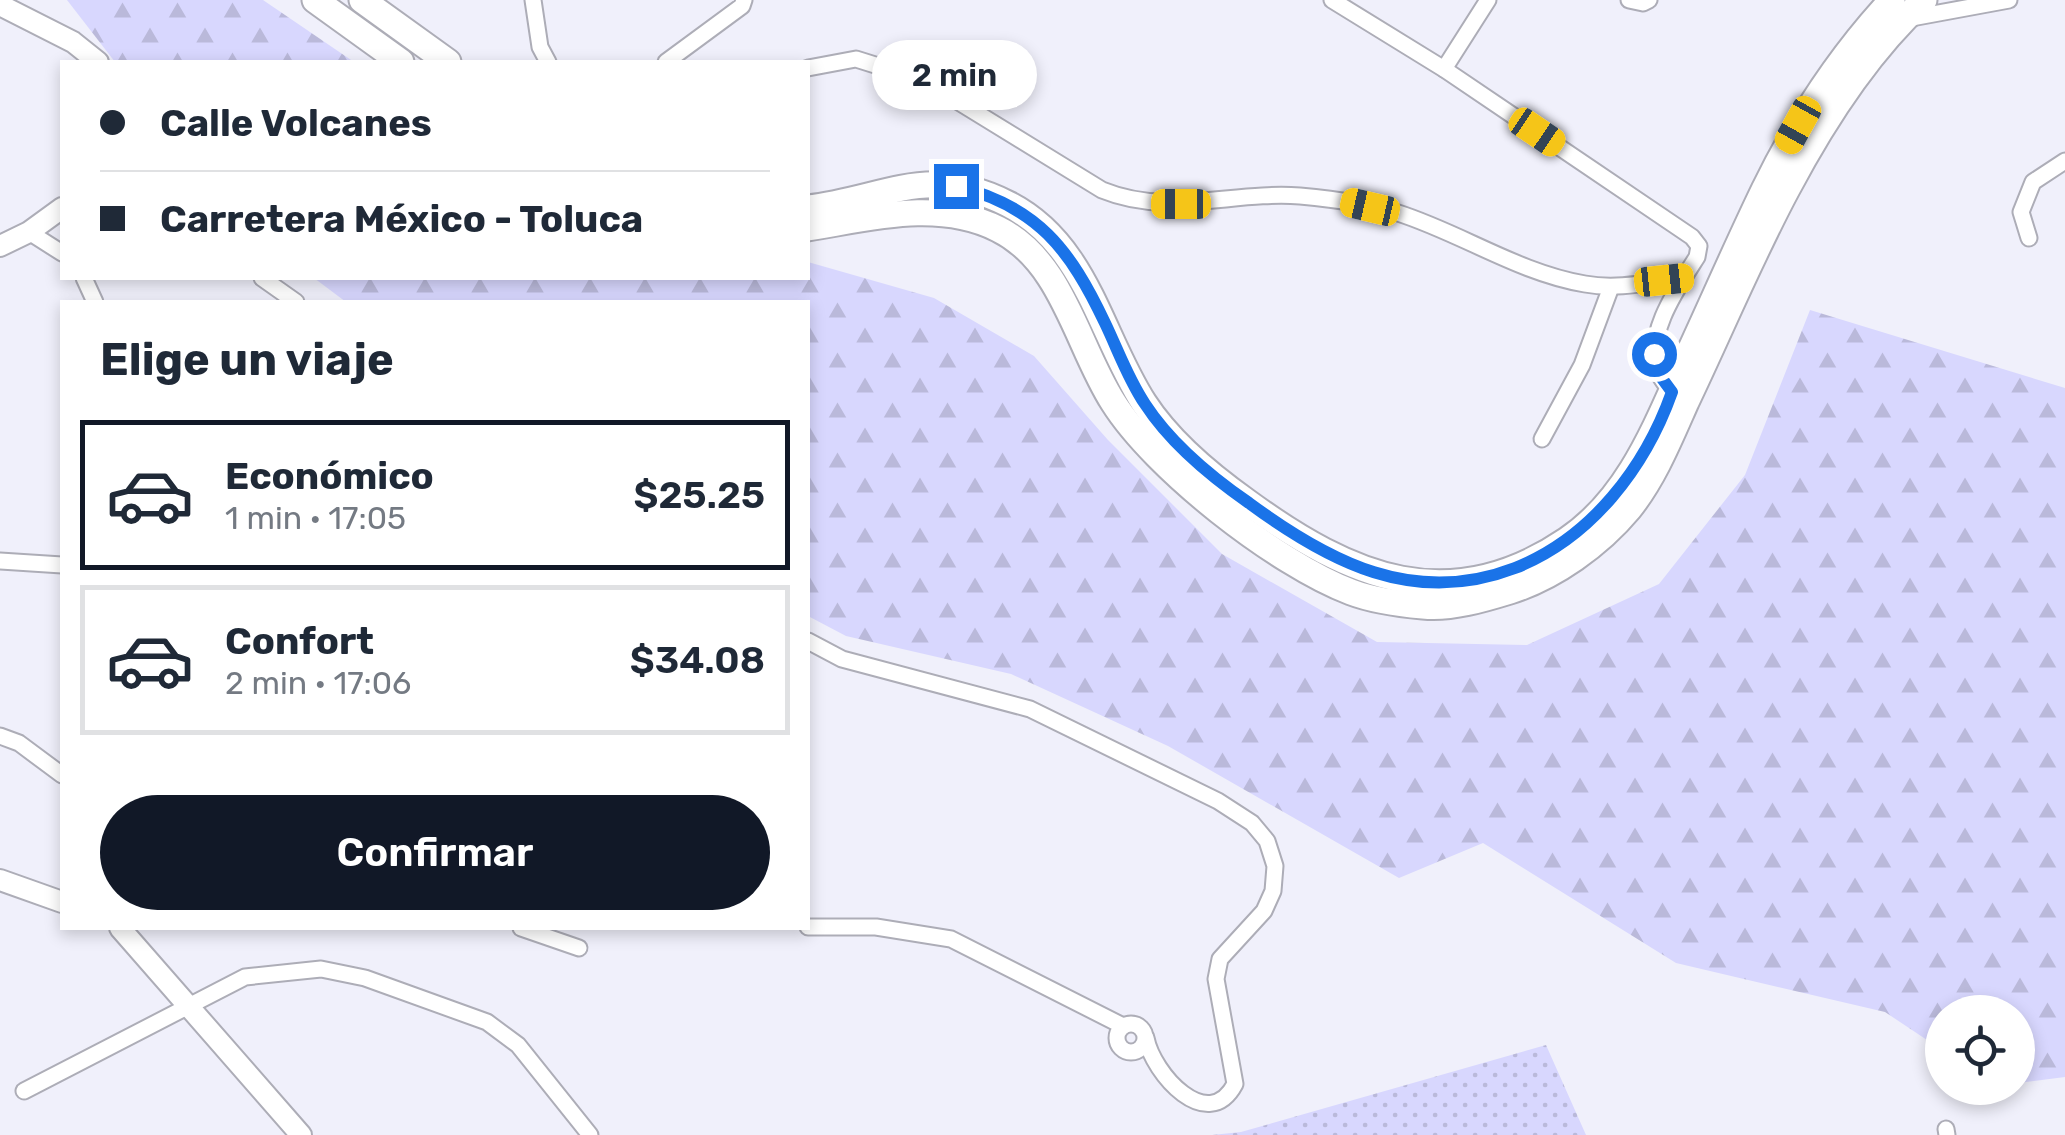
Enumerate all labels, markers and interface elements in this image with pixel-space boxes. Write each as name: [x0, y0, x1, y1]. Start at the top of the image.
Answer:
callout: 2 min: [874, 41, 1038, 111]
text: 2 min: [912, 56, 997, 94]
car: [1770, 91, 1826, 159]
text: Calle Volcanes: [160, 100, 432, 146]
car: [1504, 103, 1570, 161]
route end: [934, 164, 979, 209]
car: [1337, 186, 1403, 228]
car: [1151, 189, 1211, 219]
text: Carretera México - Toluca: [160, 196, 643, 242]
car: [1633, 262, 1695, 298]
route start: [1632, 332, 1677, 377]
text: Elige un viaje: [100, 333, 394, 386]
icon: car: [105, 450, 195, 540]
text: Económico: [225, 453, 434, 499]
text: $25.25: [634, 472, 765, 518]
text: 1 min · 17:05: [225, 499, 406, 537]
icon: car: [105, 615, 195, 705]
text: Confort: [225, 618, 374, 664]
text: $34.08: [630, 637, 765, 683]
text: 2 min · 17:06: [225, 664, 411, 702]
button: Confirmar: [100, 795, 770, 910]
map controls: [1925, 995, 2035, 1105]
button: locate: [1925, 995, 2035, 1105]

